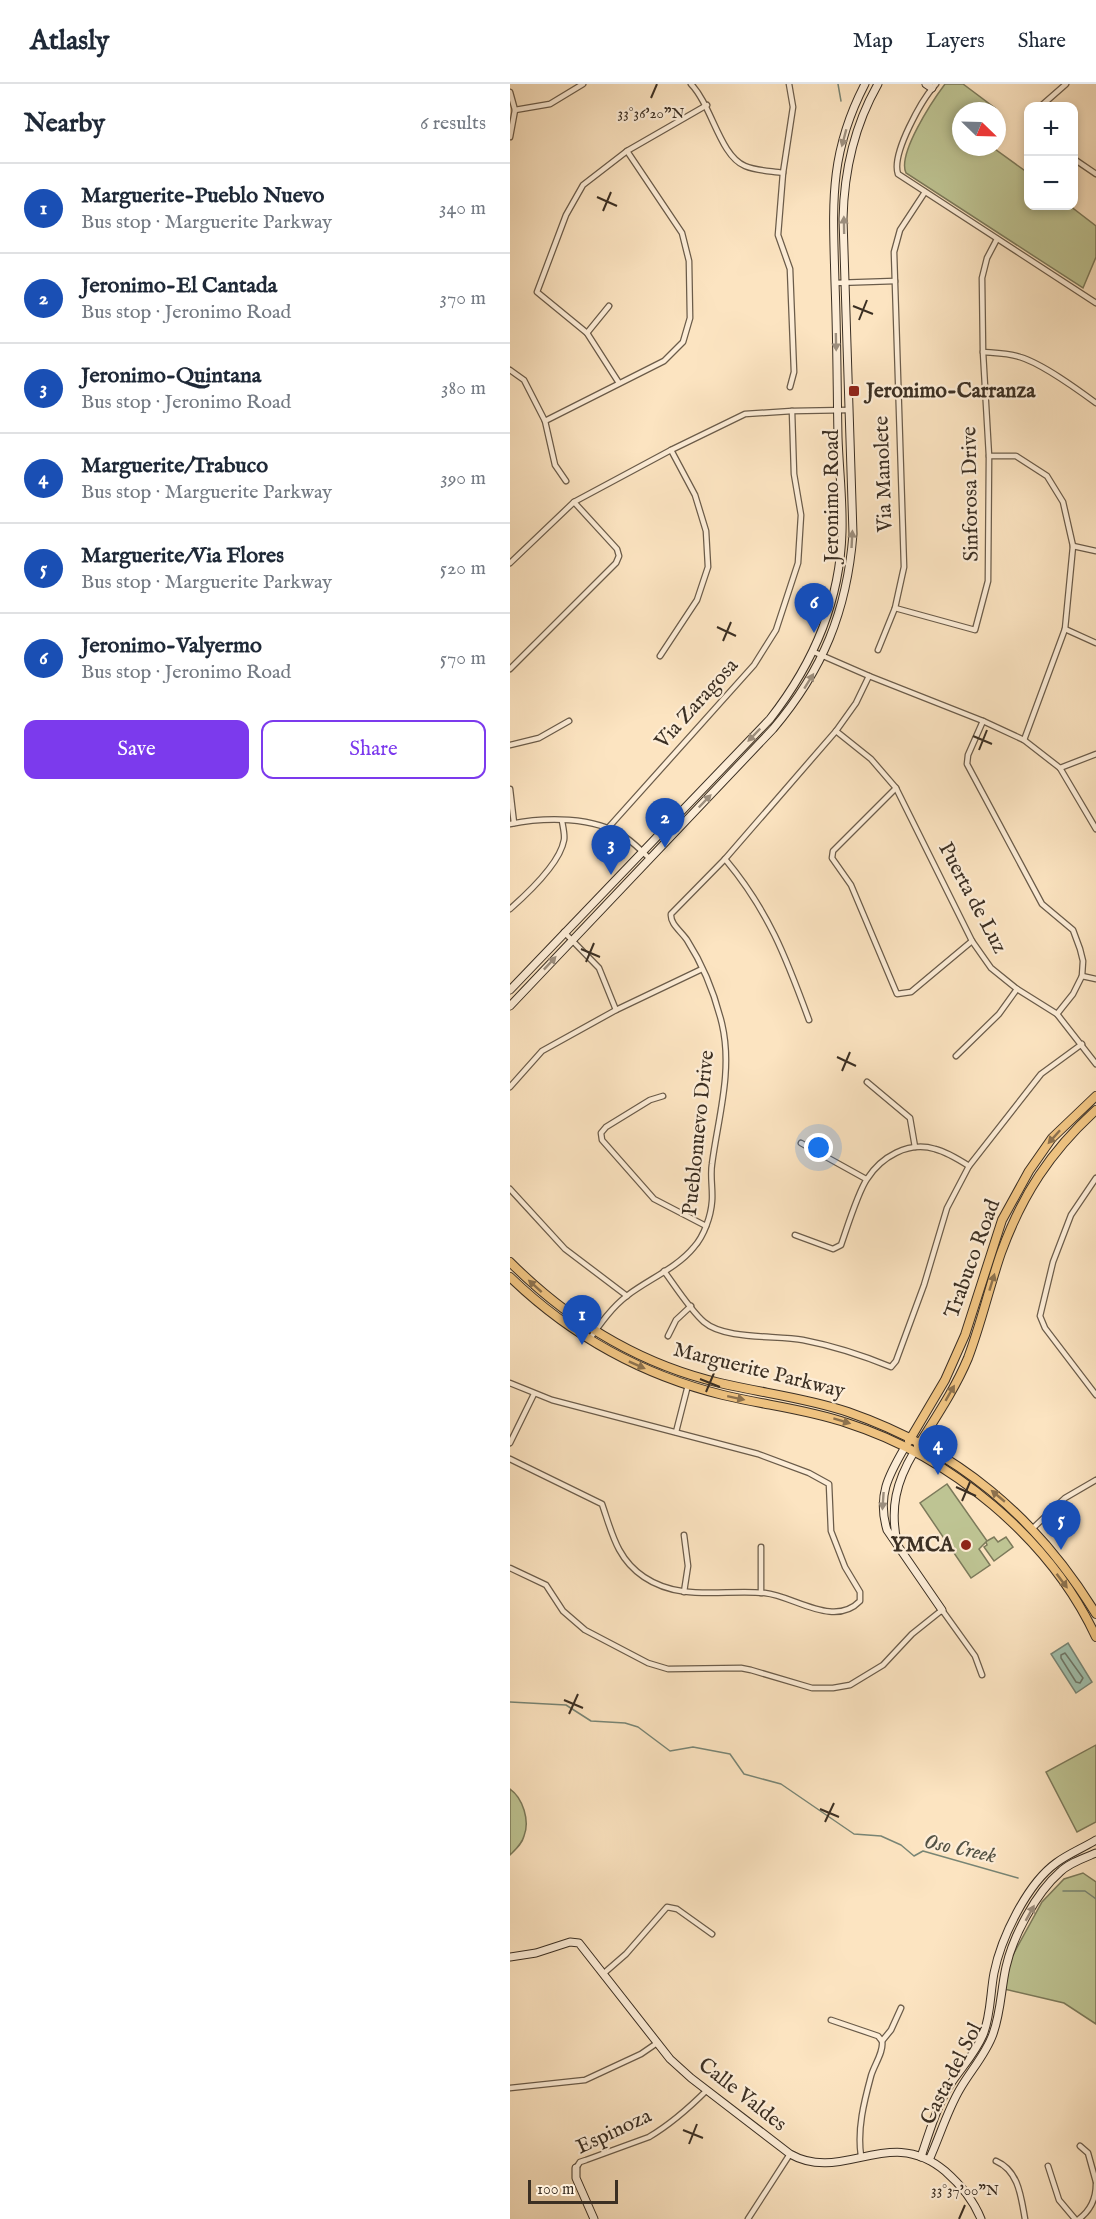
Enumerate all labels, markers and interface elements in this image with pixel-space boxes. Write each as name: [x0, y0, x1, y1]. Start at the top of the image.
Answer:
text: Atlasly: [30, 24, 109, 59]
text: Map: [853, 28, 893, 55]
text: Layers: [926, 28, 985, 55]
text: Share: [1018, 28, 1066, 55]
north arrow: [952, 102, 1006, 156]
map controls: [1024, 102, 1078, 210]
button: +: [1024, 102, 1078, 156]
text: 33°36'20"N: [618, 104, 684, 123]
text: Nearby: [24, 107, 105, 140]
text: 6 results: [420, 111, 486, 136]
one-way arrow: [838, 129, 848, 147]
button: −: [1024, 156, 1078, 210]
text: Marguerite-Pueblo Nuevo: [81, 182, 324, 210]
text: 1: [40, 196, 47, 221]
text: 340 m: [439, 196, 486, 221]
text: Bus stop · Marguerite Parkway: [81, 210, 332, 235]
one-way arrow: [839, 215, 848, 234]
text: Jeronimo-El Cantada: [81, 272, 277, 300]
text: 2: [39, 286, 48, 311]
text: 370 m: [440, 286, 486, 311]
text: Bus stop · Jeronimo Road: [81, 300, 291, 325]
one-way arrow: [831, 332, 841, 351]
text: Jeronimo-Quintana: [81, 362, 261, 390]
text: 3: [40, 376, 47, 401]
text: 380 m: [441, 376, 486, 401]
place label: Jeronimo-Carranza: [863, 378, 1036, 405]
marker: Jeronimo-Carranza: [847, 384, 861, 398]
text: Bus stop · Jeronimo Road: [81, 390, 291, 415]
street label: Via Manolete: [868, 415, 900, 534]
street label: Sinforosa Drive: [956, 426, 986, 562]
street label: Jeronimo Road: [819, 429, 846, 564]
text: Marguerite/Trabuco: [81, 452, 268, 480]
text: 4: [39, 466, 48, 491]
text: 390 m: [440, 466, 486, 491]
text: Bus stop · Marguerite Parkway: [81, 480, 332, 505]
one-way arrow: [848, 529, 857, 548]
text: Marguerite/Via Flores: [81, 542, 284, 570]
text: 5: [40, 556, 47, 581]
text: 520 m: [440, 556, 486, 581]
text: Bus stop · Marguerite Parkway: [81, 570, 332, 595]
pin: 6: [794, 584, 834, 633]
text: Jeronimo-Valyermo: [81, 632, 262, 660]
text: 6: [39, 646, 48, 671]
text: 570 m: [440, 646, 486, 671]
street label: Via Zaragosa: [649, 652, 745, 756]
text: Bus stop · Jeronimo Road: [81, 660, 291, 685]
one-way arrow: [803, 673, 814, 689]
button: Save: [24, 720, 249, 779]
button: Share: [261, 720, 486, 779]
one-way arrow: [747, 728, 761, 742]
one-way arrow: [698, 794, 712, 809]
pin: 2: [646, 798, 684, 848]
pin: 3: [592, 826, 630, 875]
street label: Puerta de Luz: [931, 838, 1013, 959]
one-way arrow: [543, 956, 557, 971]
street label: Pueblonuevo Drive: [677, 1049, 721, 1217]
one-way arrow: [1048, 1129, 1061, 1144]
your location: [804, 1133, 833, 1162]
street label: Trabuco Road: [939, 1195, 1007, 1322]
one-way arrow: [988, 1273, 997, 1291]
one-way arrow: [527, 1279, 542, 1292]
pin: 1: [562, 1296, 602, 1345]
street label: Marguerite Parkway: [670, 1337, 848, 1406]
one-way arrow: [629, 1360, 647, 1370]
one-way arrow: [945, 1384, 955, 1401]
one-way arrow: [727, 1393, 745, 1403]
one-way arrow: [833, 1417, 851, 1426]
pin: 4: [918, 1426, 958, 1475]
one-way arrow: [991, 1490, 1006, 1503]
one-way arrow: [879, 1492, 888, 1511]
pin: 5: [1042, 1500, 1080, 1550]
place label: YMCA: [891, 1532, 956, 1559]
marker: YMCA: [959, 1538, 973, 1552]
one-way arrow: [1055, 1574, 1067, 1589]
water label: Oso Creek: [921, 1828, 999, 1870]
one-way arrow: [1024, 1905, 1035, 1921]
street label: Casta del Sol: [915, 2018, 989, 2130]
street label: Calle Valdes: [692, 2052, 792, 2138]
street label: Espinoza: [572, 2102, 657, 2161]
scale bar: [528, 2177, 618, 2204]
text: 100 m: [537, 2180, 574, 2200]
text: 33°37'00"N: [931, 2181, 999, 2200]

